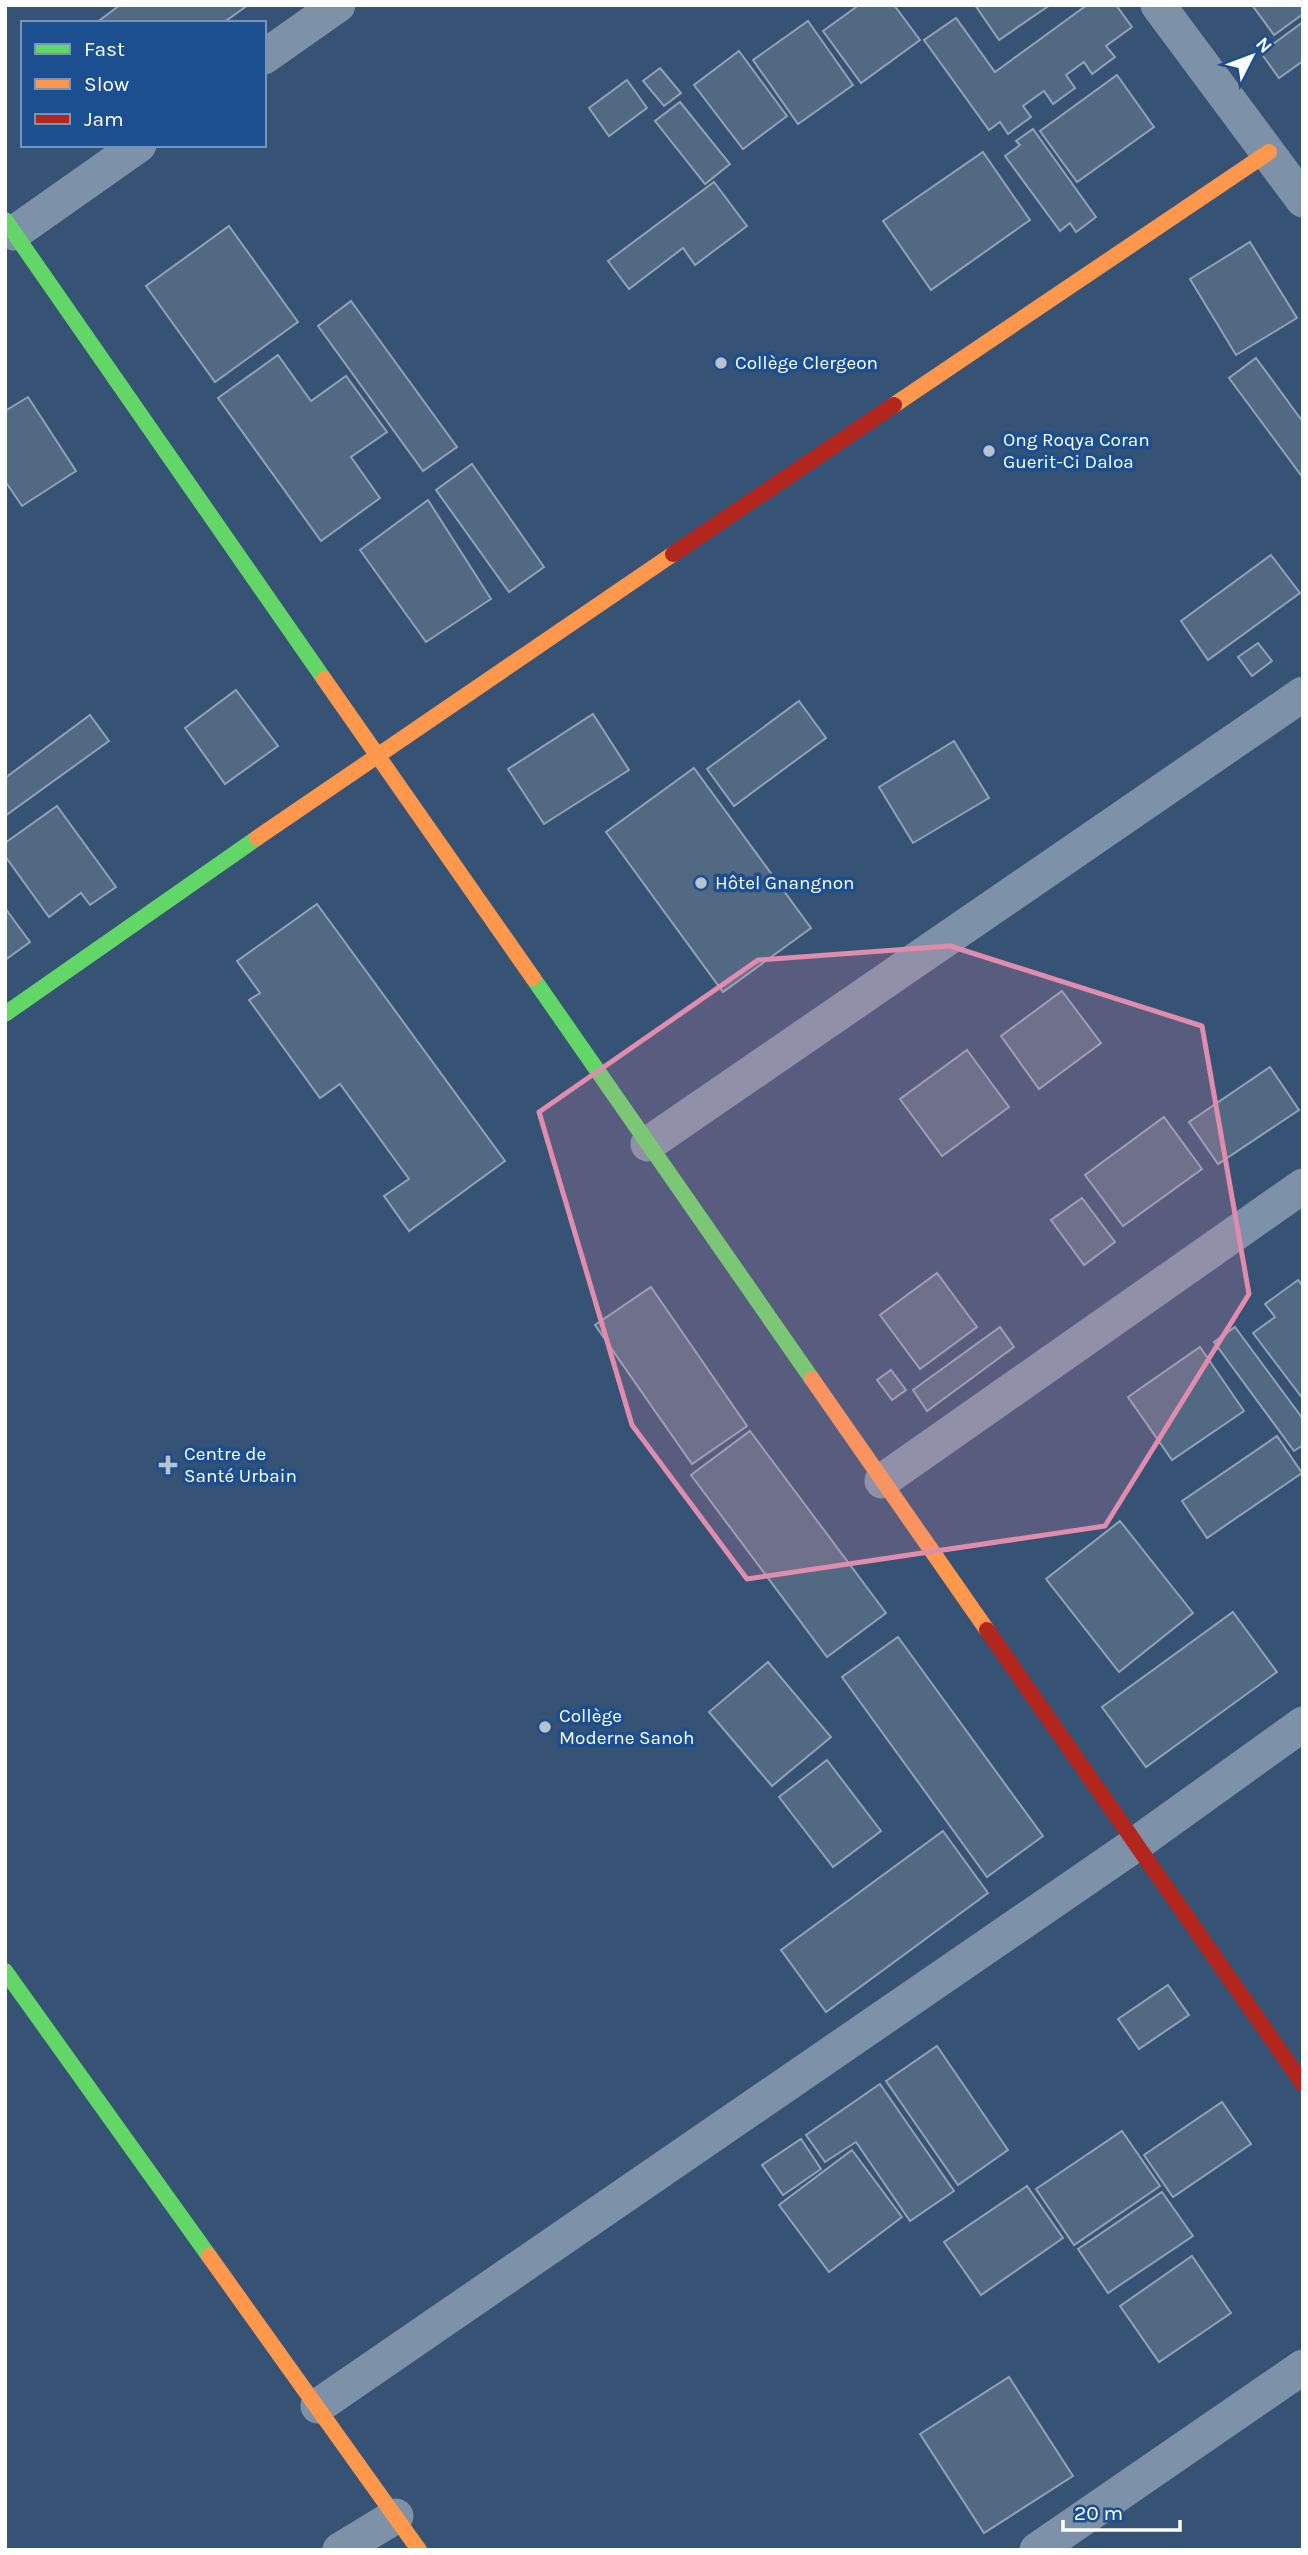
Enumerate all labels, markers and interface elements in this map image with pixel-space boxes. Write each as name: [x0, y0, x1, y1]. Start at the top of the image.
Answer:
legend: [21, 21, 266, 147]
north arrow: [1217, 21, 1287, 91]
text: N: [1251, 33, 1277, 58]
text: Fast: [84, 37, 125, 61]
text: Slow: [84, 72, 129, 96]
text: Jam: [84, 107, 124, 131]
place label: Collège Clergeon: [735, 352, 878, 374]
marker: Collège Clergeon: [713, 355, 729, 371]
place label: Ong Roqya Coran Guerit-Ci Daloa: [1003, 429, 1150, 473]
marker: Ong Roqya Coran Guerit-Ci Daloa: [981, 443, 997, 459]
place label: Hôtel Gnangnon: [715, 872, 855, 894]
marker: Hôtel Gnangnon: [693, 875, 709, 891]
place label: Centre de Santé Urbain: [184, 1443, 297, 1487]
marker: Centre de Santé Urbain: [158, 1455, 178, 1475]
place label: Collège Moderne Sanoh: [559, 1705, 694, 1749]
marker: Collège Moderne Sanoh: [537, 1719, 553, 1735]
scale bar: [1063, 2488, 1180, 2532]
text: 20 m: [1074, 2501, 1123, 2525]

